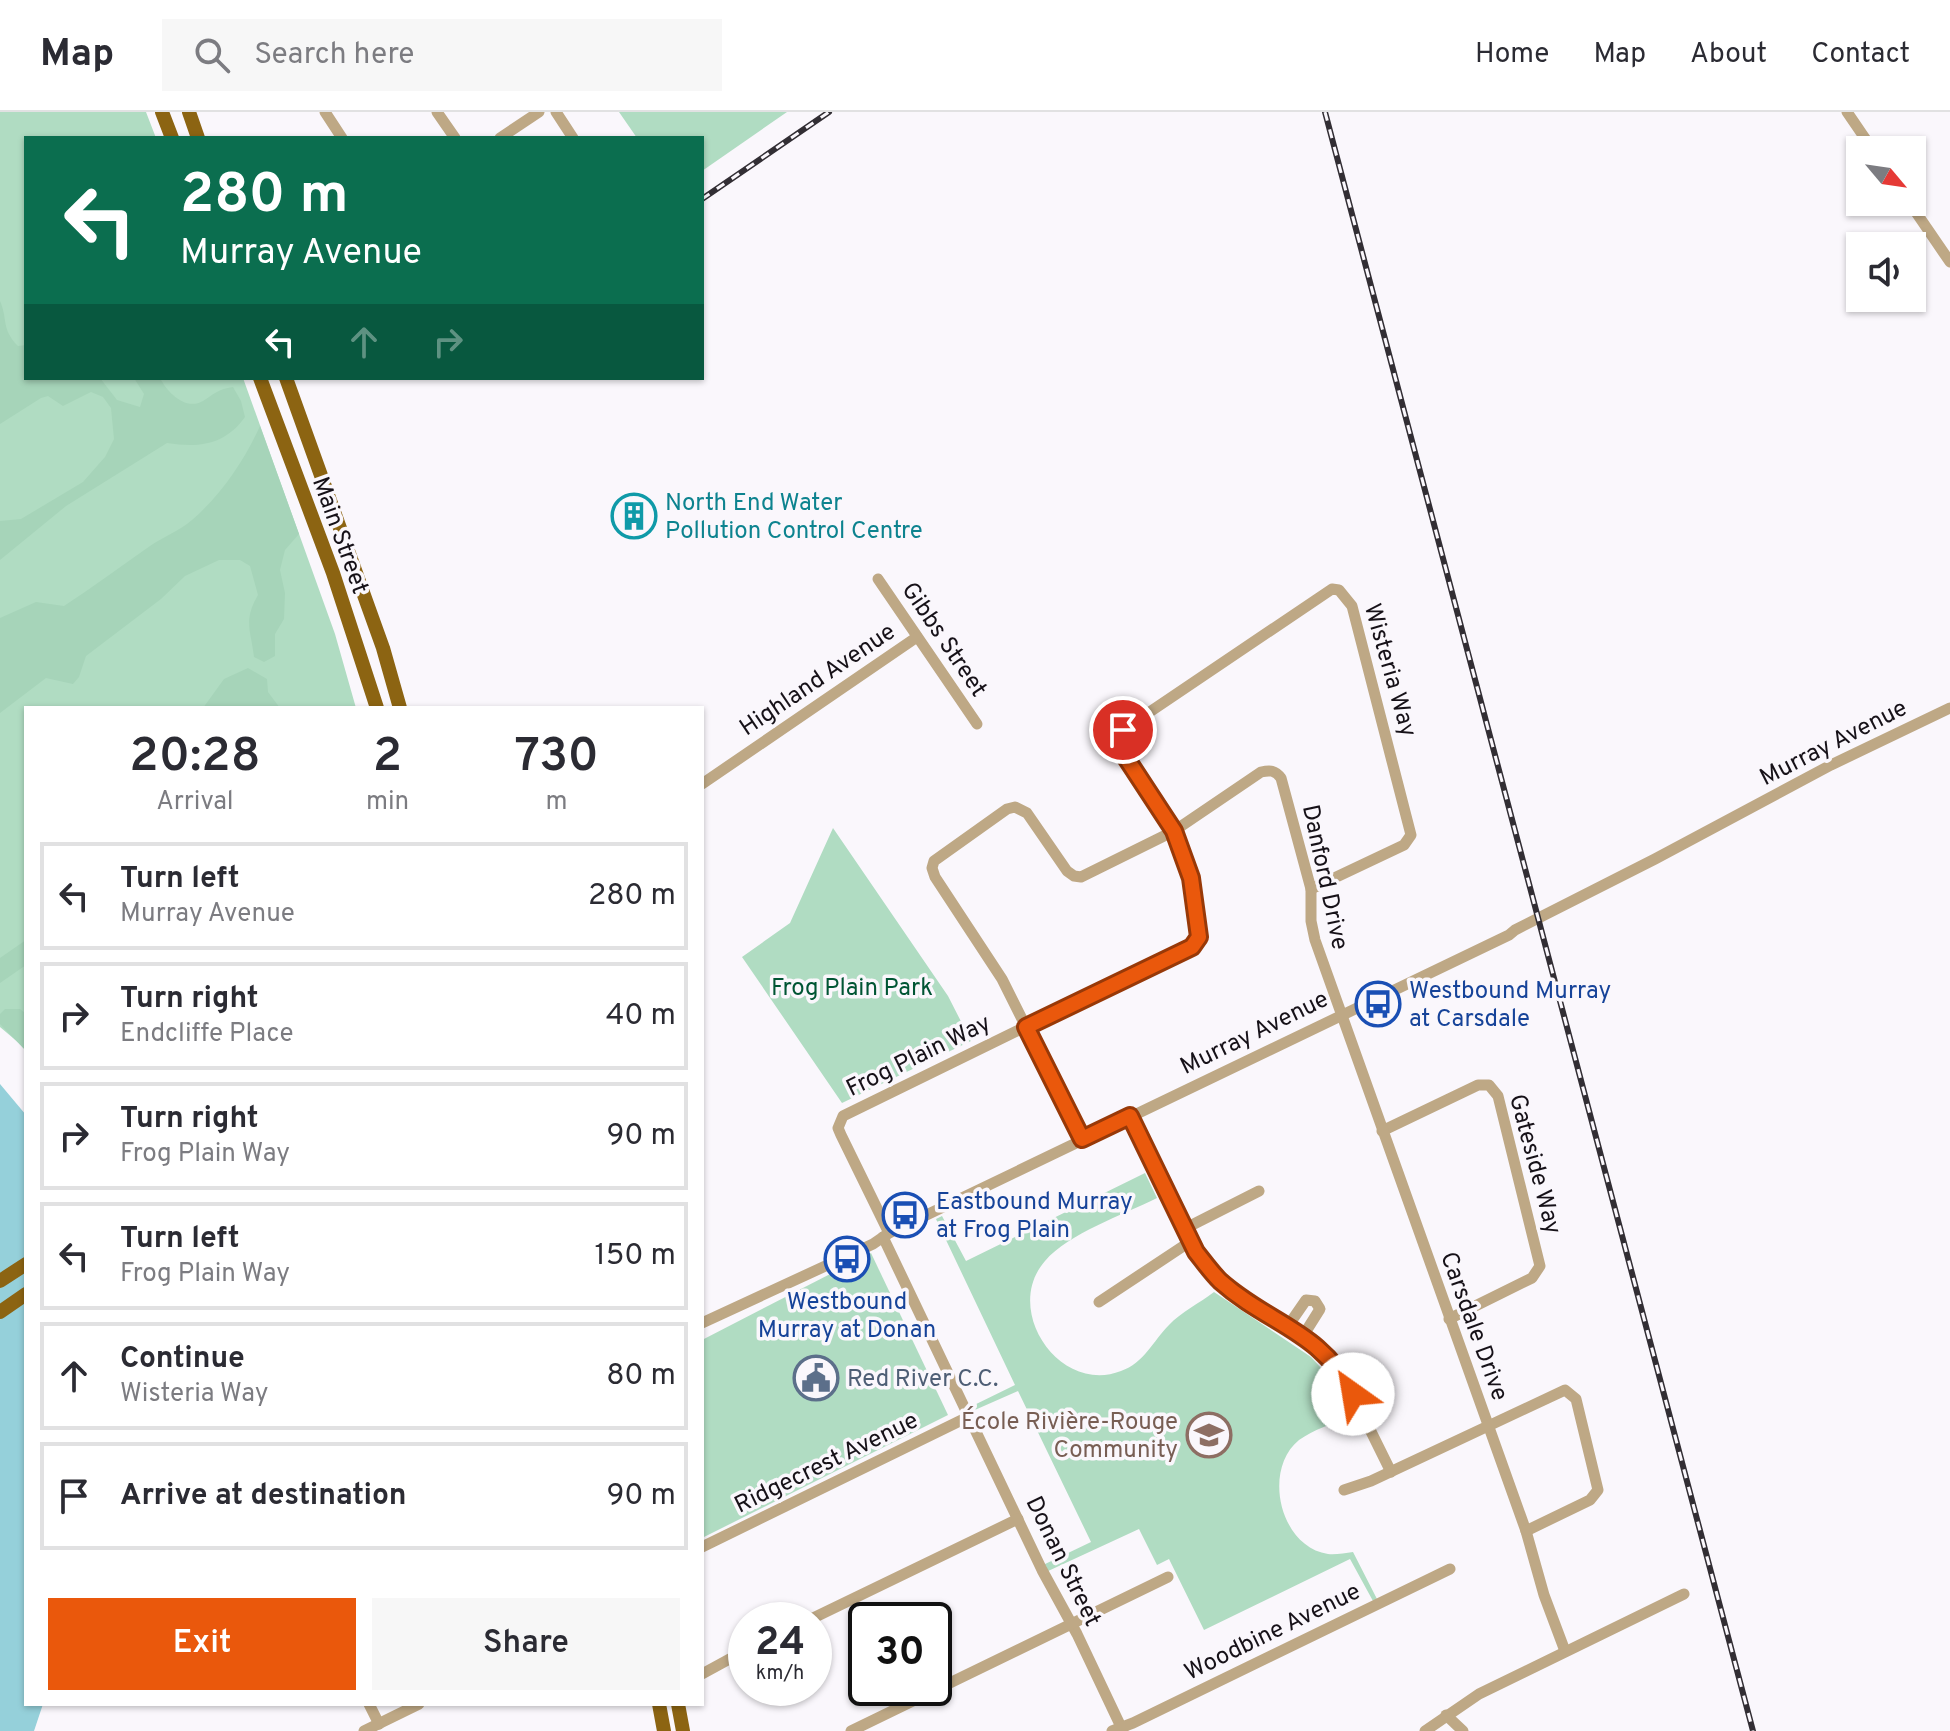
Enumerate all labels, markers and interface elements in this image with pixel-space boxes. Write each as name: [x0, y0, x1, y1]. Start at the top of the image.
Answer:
search box: [162, 19, 722, 91]
text: Map: [40, 31, 114, 80]
icon: search: [190, 33, 234, 77]
text: Search here: [254, 37, 414, 74]
text: Home: [1475, 37, 1549, 73]
text: Map: [1593, 37, 1646, 73]
text: About: [1690, 37, 1767, 73]
text: Contact: [1811, 37, 1910, 73]
north arrow: [1846, 136, 1926, 216]
map controls: [1846, 136, 1926, 312]
text: 280 m: [180, 162, 348, 232]
icon: left: [48, 168, 152, 272]
text: Murray Avenue: [180, 231, 422, 277]
button: sound: [1846, 232, 1926, 312]
icon: left: [258, 320, 302, 364]
icon: ahead: [342, 320, 386, 364]
icon: right: [426, 320, 470, 364]
street label: Main Street: [304, 473, 374, 598]
place label: North End Water Pollution Control Centre: [665, 489, 923, 547]
building icon: North End Water Pollution Control Centre: [610, 492, 658, 540]
street label: Gibbs Street: [894, 577, 993, 703]
street label: Wisteria Way: [1356, 600, 1422, 741]
street label: Highland Avenue: [735, 617, 902, 744]
street label: Murray Avenue: [1755, 694, 1913, 794]
pin: [1089, 696, 1157, 764]
icon: arrive: [1101, 708, 1145, 752]
text: 20:28: [129, 728, 261, 788]
text: 2: [373, 728, 402, 788]
text: 730: [514, 728, 599, 788]
text: Arrival: [156, 786, 234, 819]
text: min: [366, 786, 409, 819]
text: m: [546, 786, 568, 819]
street label: Danford Drive: [1294, 802, 1354, 953]
text: Turn left: [120, 861, 240, 898]
icon: left: [52, 874, 96, 918]
text: 280 m: [588, 878, 676, 915]
text: Murray Avenue: [120, 898, 295, 931]
park label: Frog Plain Park: [771, 974, 933, 1004]
place label: Westbound Murray at Carsdale: [1409, 977, 1611, 1035]
bus stop icon: Westbound Murray at Carsdale: [1354, 980, 1402, 1028]
text: Turn right: [120, 981, 258, 1018]
street label: Murray Avenue: [1176, 985, 1334, 1083]
icon: right: [52, 994, 96, 1038]
text: 40 m: [606, 998, 676, 1035]
street label: Frog Plain Way: [842, 1009, 996, 1105]
text: Endcliffe Place: [120, 1018, 294, 1051]
street label: Gateside Way: [1501, 1091, 1567, 1238]
text: Turn right: [120, 1101, 258, 1138]
icon: right: [52, 1114, 96, 1158]
text: 90 m: [607, 1118, 676, 1155]
text: Frog Plain Way: [120, 1138, 290, 1171]
place label: Eastbound Murray at Frog Plain: [936, 1188, 1133, 1246]
bus stop icon: Eastbound Murray at Frog Plain: [881, 1191, 929, 1239]
text: Turn left: [120, 1221, 240, 1258]
icon: left: [52, 1234, 96, 1278]
bus stop icon: Westbound Murray at Donan: [823, 1235, 871, 1283]
text: 150 m: [595, 1238, 676, 1275]
street label: Carsdale Drive: [1432, 1248, 1514, 1405]
text: Frog Plain Way: [120, 1258, 290, 1291]
place label: Westbound Murray at Donan: [758, 1288, 936, 1346]
text: Continue: [120, 1341, 245, 1378]
position arrow: [1311, 1352, 1395, 1436]
icon: ahead: [52, 1354, 96, 1398]
public building icon: Red River C.C.: [792, 1354, 840, 1402]
text: 80 m: [606, 1358, 676, 1395]
place label: Red River C.C.: [847, 1365, 998, 1395]
text: Wisteria Way: [120, 1378, 269, 1411]
street label: Ridgecrest Avenue: [730, 1406, 924, 1521]
place label: École Rivière-Rouge Community: [961, 1406, 1178, 1466]
school or university icon: École Rivière-Rouge Community: [1185, 1411, 1233, 1459]
icon: arrive: [52, 1474, 96, 1518]
text: Arrive at destination: [120, 1478, 406, 1515]
text: 90 m: [607, 1478, 676, 1515]
street label: Donan Street: [1018, 1492, 1107, 1632]
street label: Woodbine Avenue: [1180, 1577, 1366, 1688]
button: Exit: [48, 1598, 356, 1690]
button: Share: [372, 1598, 680, 1690]
speed limit sign: 30: [848, 1602, 952, 1706]
text: 24: [755, 1619, 805, 1669]
text: km/h: [756, 1661, 804, 1687]

